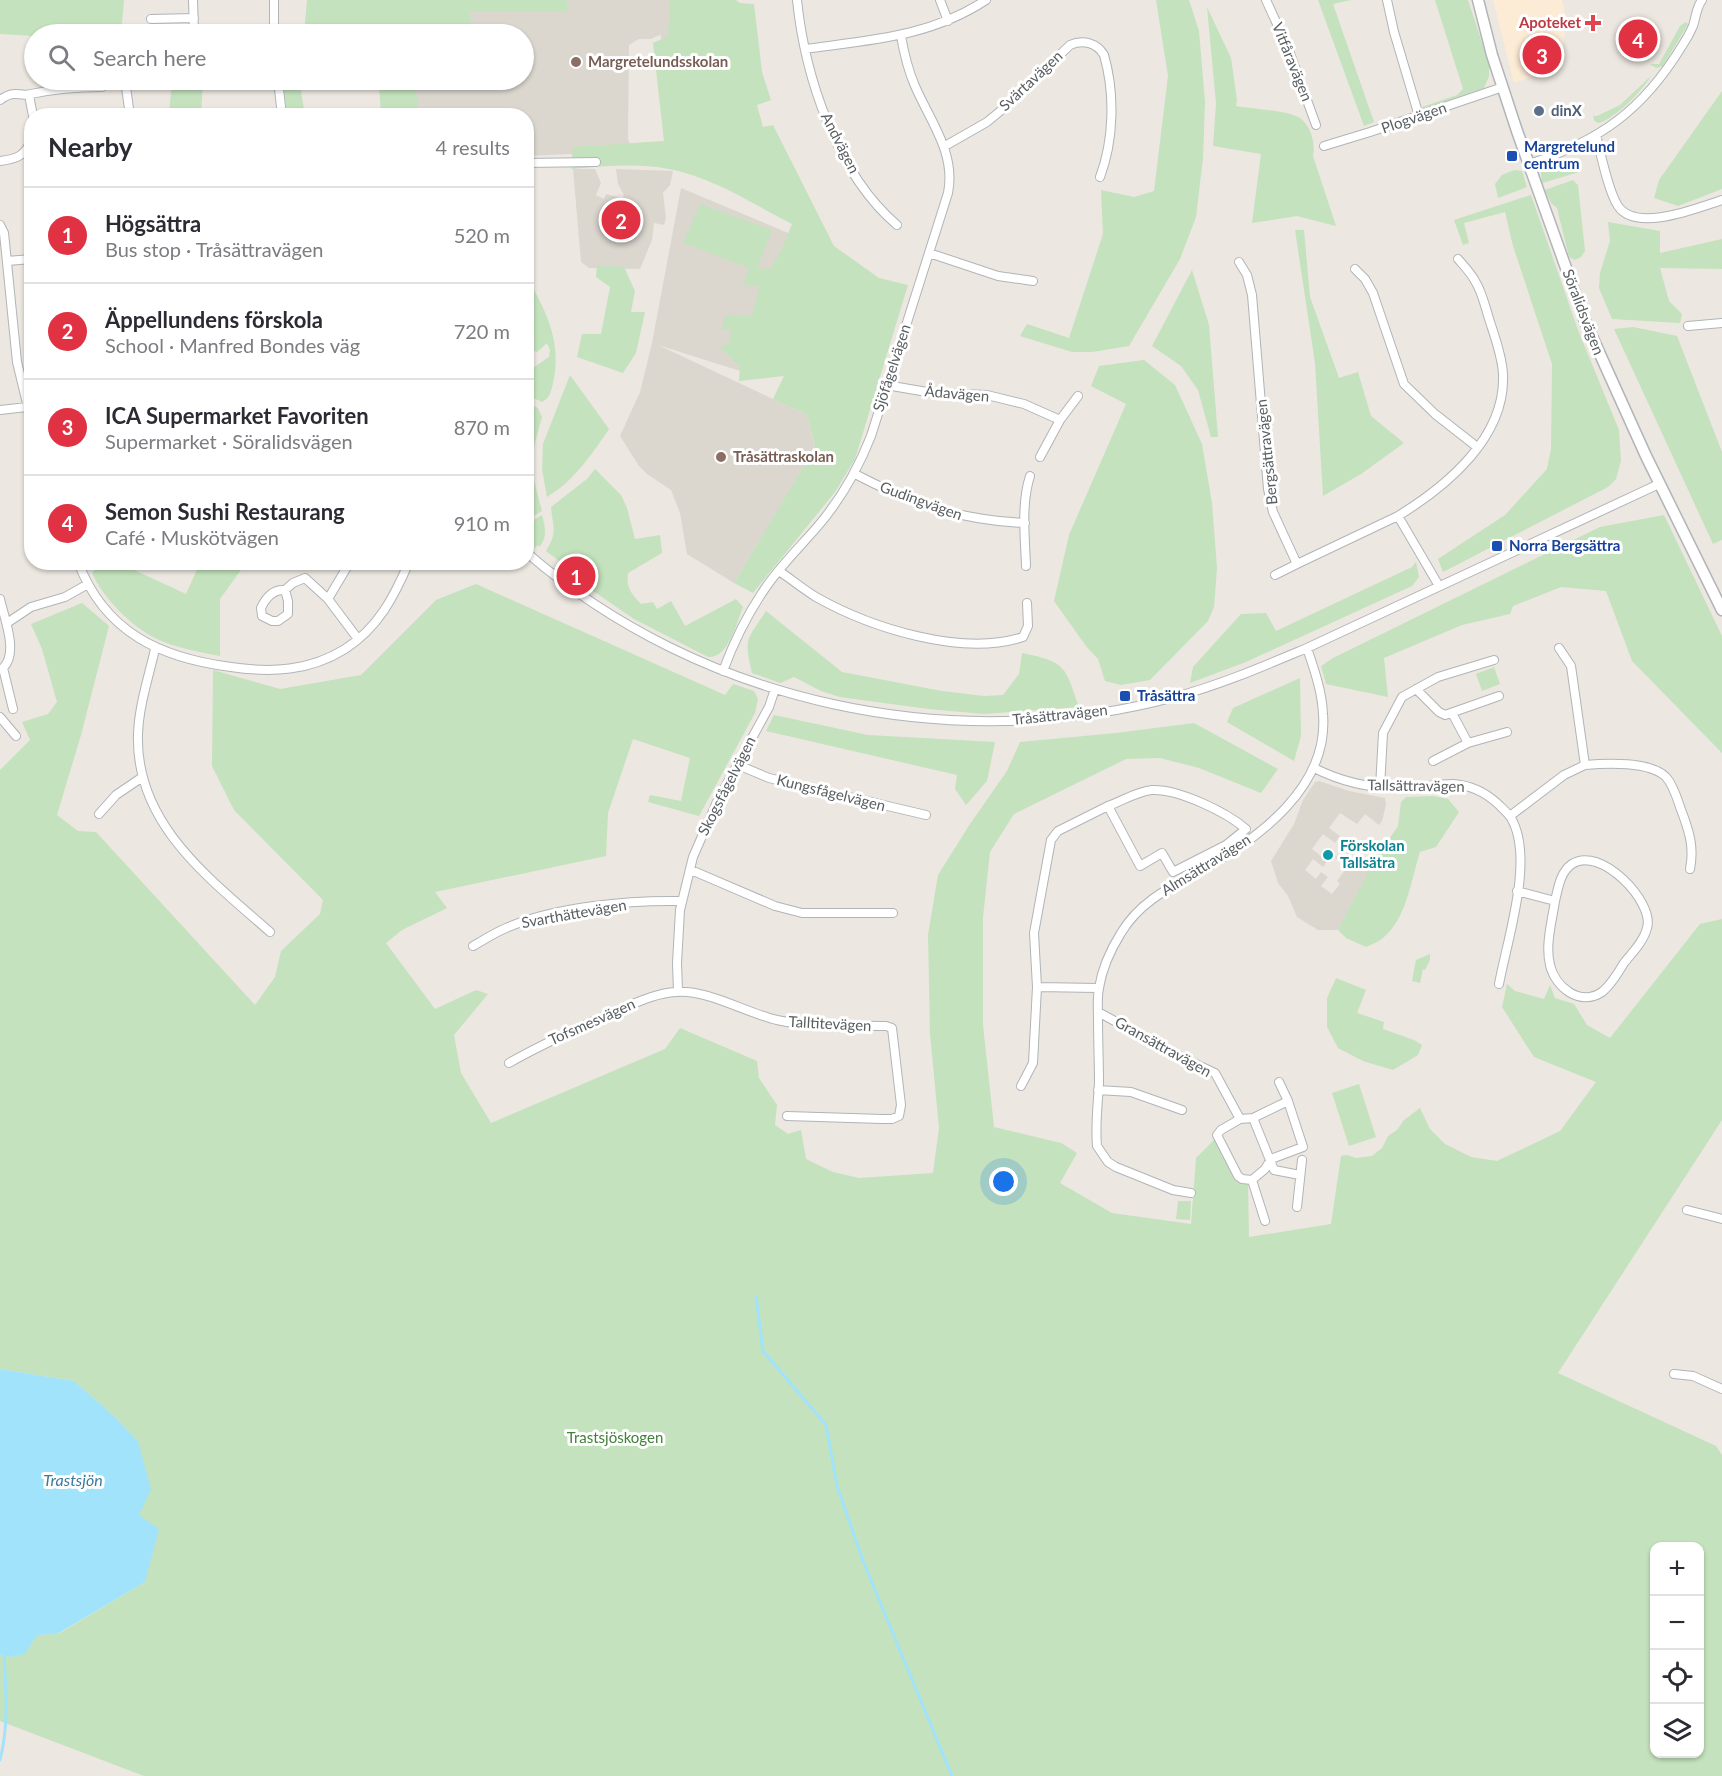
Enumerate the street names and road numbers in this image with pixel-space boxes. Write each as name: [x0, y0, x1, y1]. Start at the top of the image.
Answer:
street label: Vitfåravägen: [1269, 20, 1317, 104]
street label: Svärtavägen: [995, 46, 1066, 114]
street label: Plogvägen: [1379, 98, 1449, 137]
street label: Andvägen: [818, 109, 864, 176]
street label: Söralidsvägen: [1559, 266, 1609, 357]
street label: Sjöfågelvägen: [868, 322, 914, 414]
street label: Ådavägen: [924, 381, 990, 405]
street label: Bergsättravägen: [1251, 398, 1281, 506]
street label: Gudingvägen: [878, 477, 965, 523]
street label: Tråsättravägen: [1011, 700, 1108, 728]
street label: Skogsfågelvägen: [693, 733, 759, 838]
street label: Kungsfågelvägen: [775, 770, 887, 814]
street label: Tallsättravägen: [1367, 775, 1465, 795]
street label: Almsättravägen: [1158, 830, 1253, 899]
street label: Svarthättevägen: [520, 895, 628, 931]
street label: Tofsmesvägen: [546, 994, 638, 1048]
street label: Talltitevägen: [788, 1012, 872, 1034]
street label: Gransättravägen: [1112, 1012, 1215, 1080]

